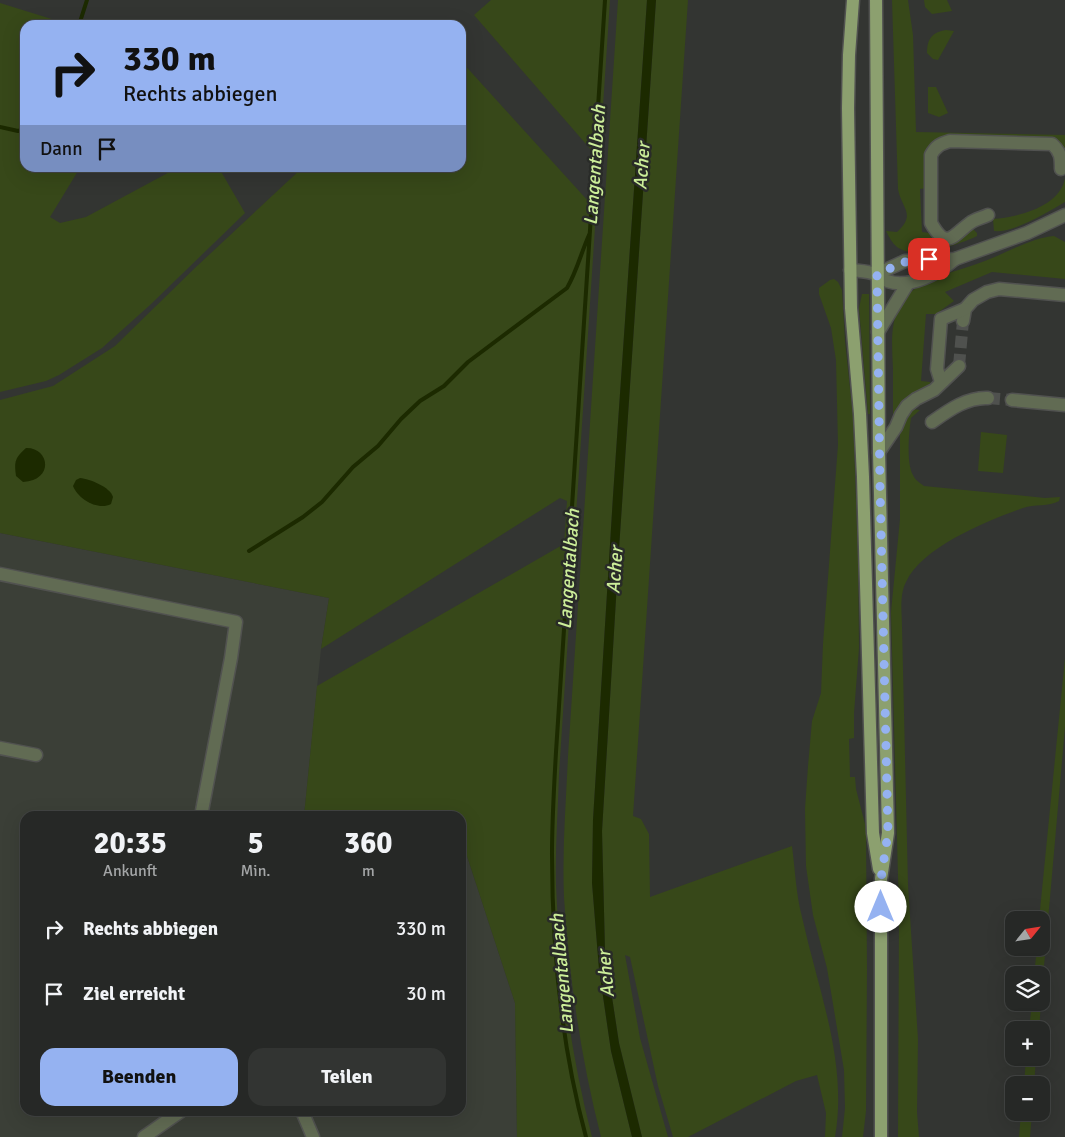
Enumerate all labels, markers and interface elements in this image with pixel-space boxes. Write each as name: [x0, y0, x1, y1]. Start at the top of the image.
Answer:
text: 330 m: [123, 37, 216, 80]
icon: right: [40, 40, 105, 105]
text: Rechts abbiegen: [123, 80, 277, 107]
water label: Langentalbach: [579, 104, 611, 226]
icon: arrive: [93, 135, 121, 163]
text: Dann: [40, 137, 83, 161]
water label: Acher: [628, 139, 656, 190]
pin: [908, 238, 950, 280]
icon: arrive: [915, 245, 943, 273]
water label: Langentalbach: [553, 508, 585, 630]
water label: Acher: [601, 543, 629, 594]
text: 20:35: [93, 825, 167, 862]
text: 5: [247, 825, 264, 862]
text: 360: [344, 825, 393, 862]
text: Ankunft: [103, 861, 157, 881]
text: Min.: [240, 861, 271, 881]
text: m: [362, 861, 375, 881]
position arrow: [854, 880, 906, 932]
north arrow: [1005, 911, 1050, 956]
map controls: [1005, 911, 1050, 1121]
water label: Langentalbach: [545, 912, 579, 1035]
icon: right: [40, 915, 68, 943]
text: Rechts abbiegen: [83, 917, 218, 941]
text: 330 m: [396, 917, 446, 941]
water label: Acher: [592, 946, 620, 999]
button: layers: [1005, 966, 1050, 1011]
icon: arrive: [40, 980, 68, 1008]
text: Ziel erreicht: [83, 982, 185, 1006]
text: 30 m: [406, 982, 446, 1006]
button: +: [1005, 1021, 1050, 1066]
button: Beenden: [40, 1048, 238, 1106]
button: Teilen: [248, 1048, 446, 1106]
button: −: [1005, 1076, 1050, 1121]

